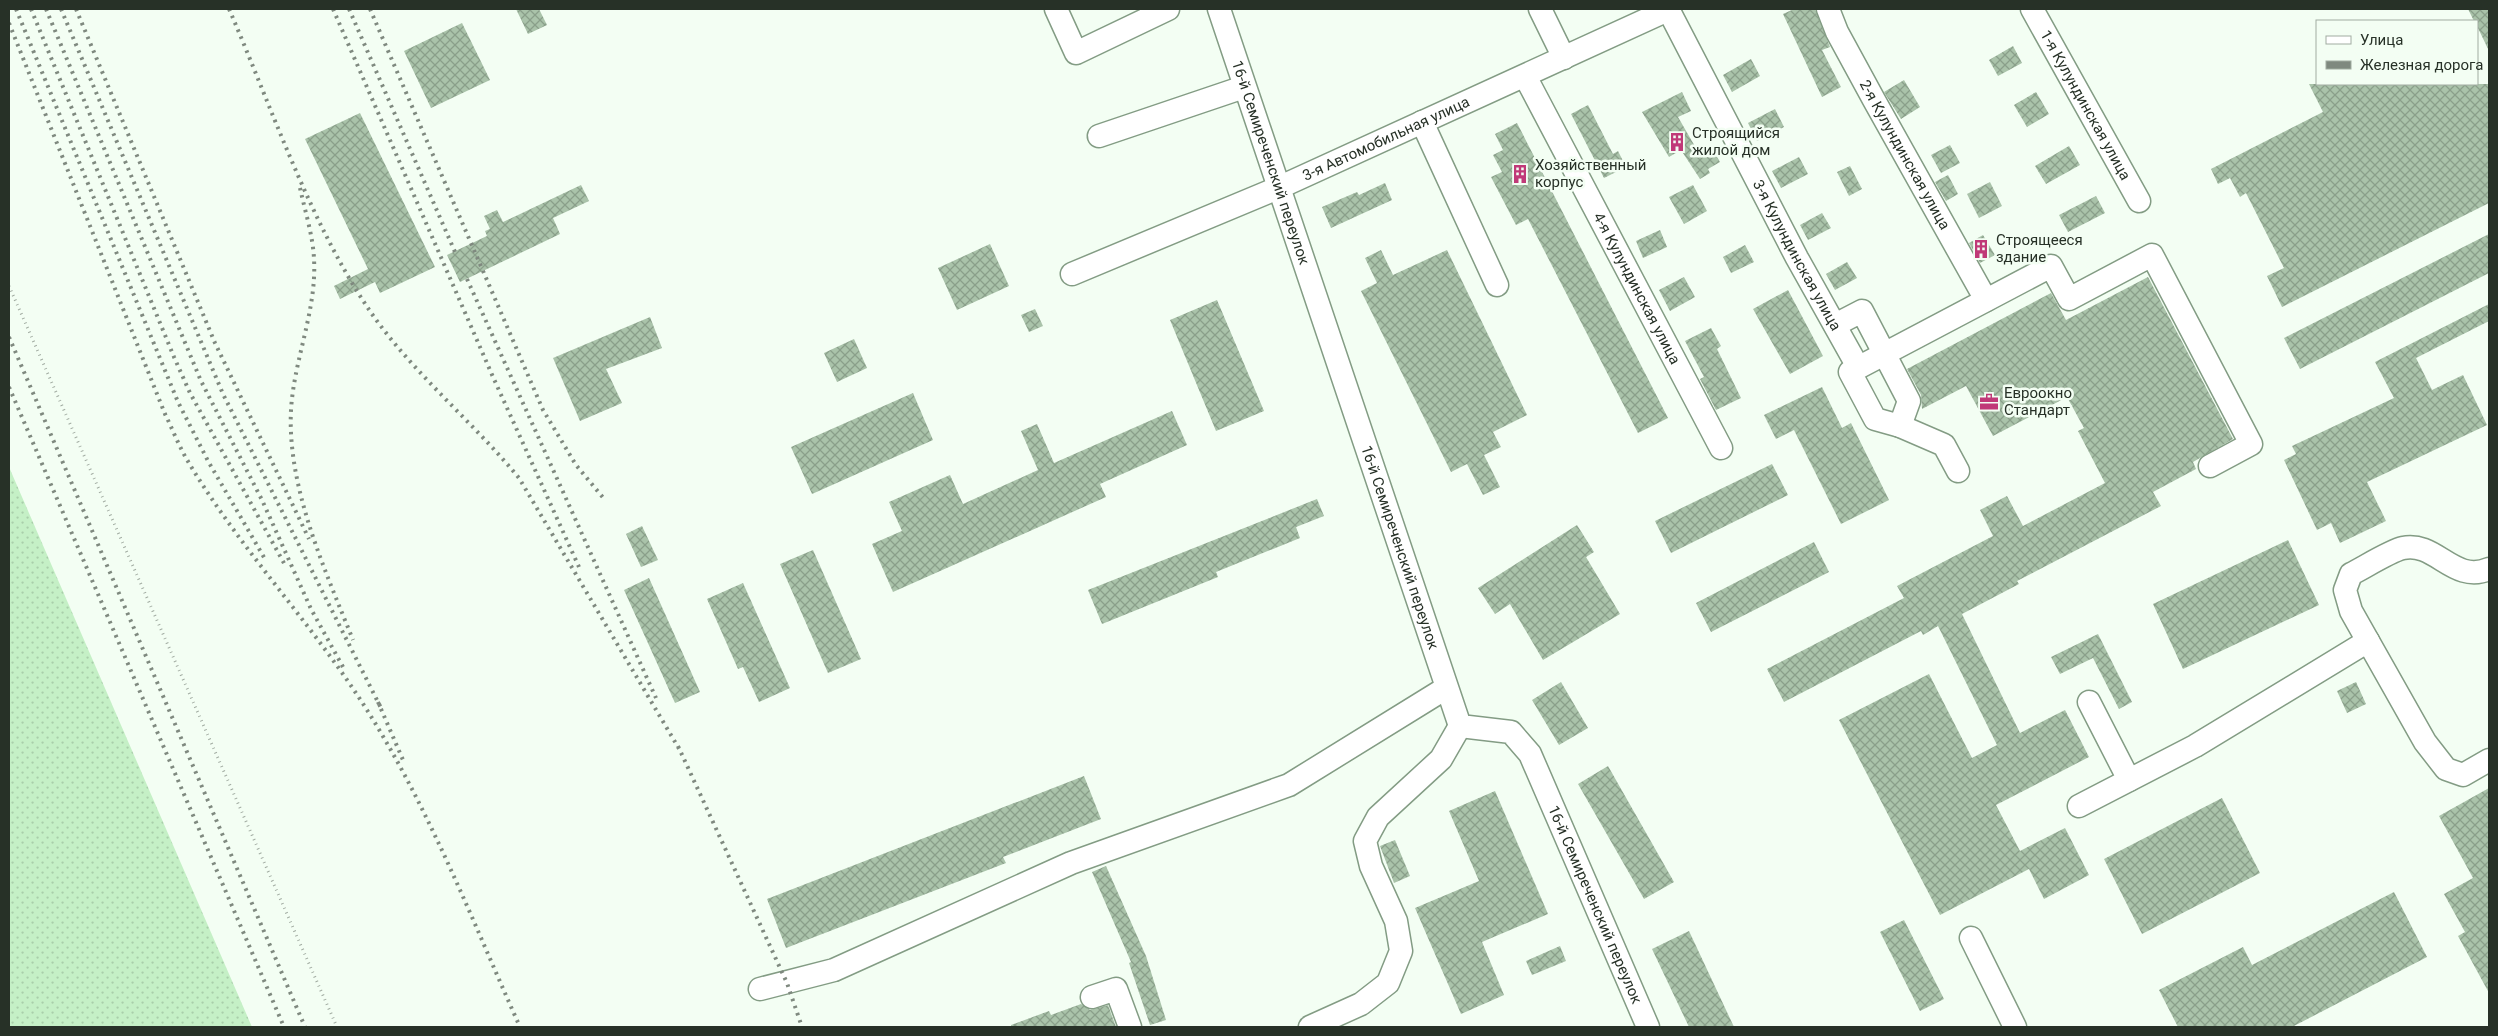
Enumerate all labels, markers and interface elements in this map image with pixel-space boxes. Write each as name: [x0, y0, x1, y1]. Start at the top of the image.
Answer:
legend: [2316, 20, 2478, 85]
street label: 1-я Кулундинская улица: [2037, 27, 2135, 183]
text: Улица: [2360, 31, 2403, 49]
text: Железная дорога: [2360, 56, 2483, 74]
street label: 16-й Семиреченский переулок: [1228, 58, 1313, 267]
street label: 2-я Кулундинская улица: [1856, 77, 1954, 233]
street label: 3-я Автомобильная улица: [1300, 93, 1472, 185]
place label: Строящийся жилой дом: [1692, 124, 1780, 159]
building icon: Строящийся жилой дом: [1666, 131, 1688, 153]
place label: Хозяйственный корпус: [1535, 156, 1647, 191]
building icon: Хозяйственный корпус: [1509, 163, 1531, 185]
street label: 3-я Кулундинская улица: [1749, 177, 1845, 334]
street label: 4-я Кулундинская улица: [1590, 209, 1684, 367]
place label: Строящееся здание: [1996, 231, 2083, 266]
building icon: Строящееся здание: [1970, 238, 1992, 260]
place label: Евроокно Стандарт: [2004, 384, 2072, 419]
office icon: Евроокно Стандарт: [1978, 391, 2000, 413]
street label: 16-й Семиреченский переулок: [1357, 443, 1443, 652]
street label: 16-й Семиреченский переулок: [1544, 803, 1646, 1007]

